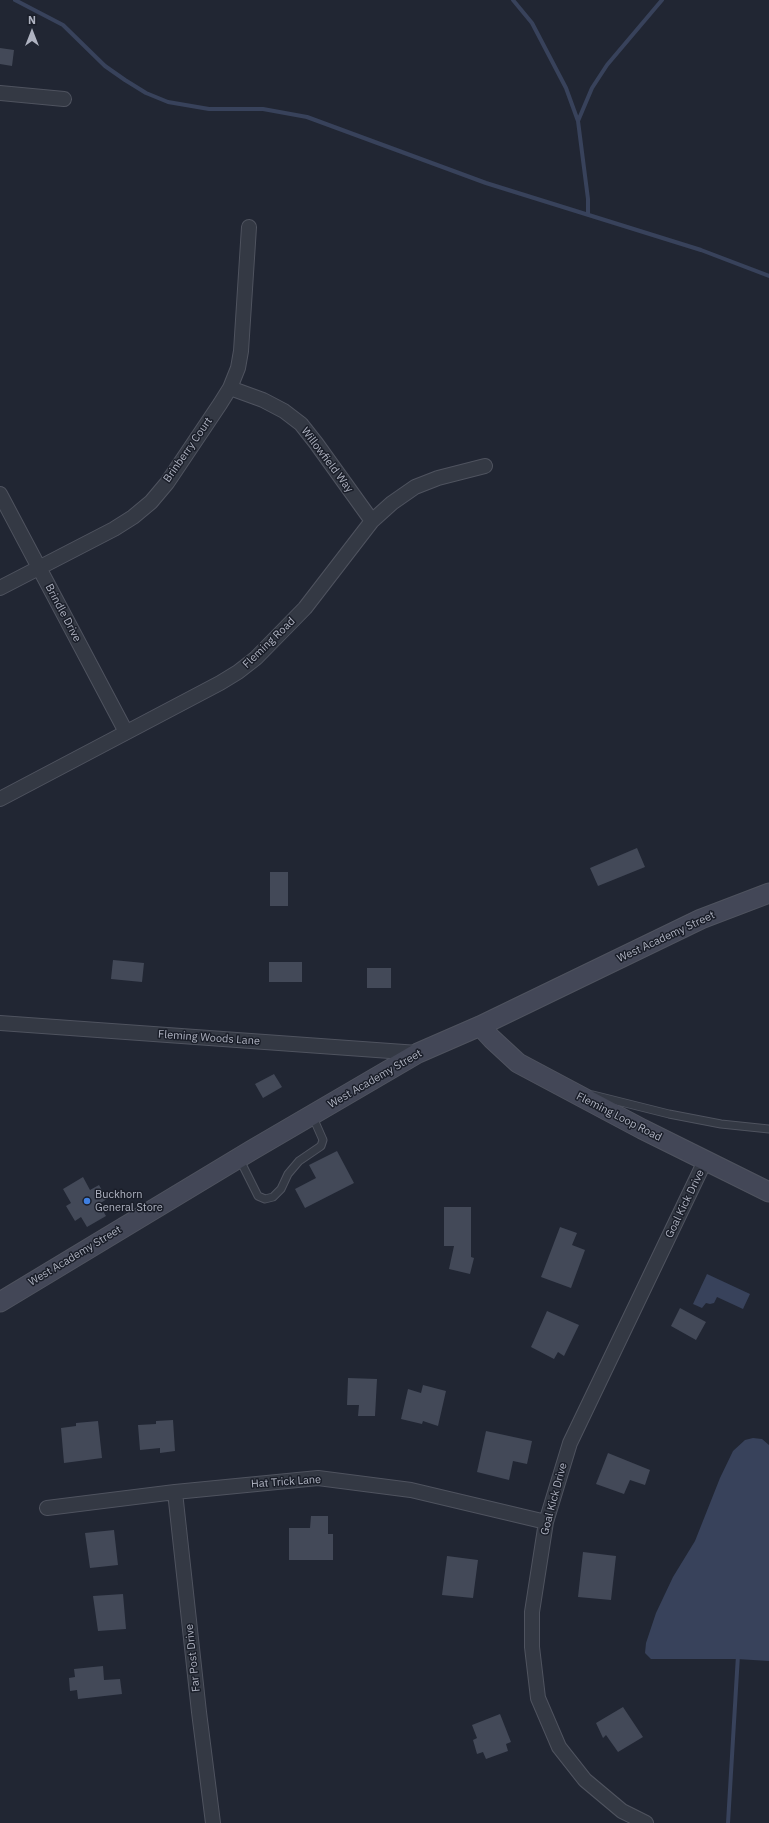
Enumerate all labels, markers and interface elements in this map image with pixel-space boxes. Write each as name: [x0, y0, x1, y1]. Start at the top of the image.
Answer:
north arrow: [12, 12, 52, 52]
text: N: [28, 13, 36, 27]
street label: Brinberry Court: [161, 415, 215, 485]
street label: Willowfield Way: [298, 425, 356, 495]
street label: Brindle Drive: [42, 582, 84, 644]
street label: Fleming Road: [240, 615, 298, 671]
street label: West Academy Street: [615, 909, 717, 965]
street label: Fleming Woods Lane: [158, 1028, 260, 1048]
street label: West Academy Street: [326, 1047, 424, 1111]
street label: Fleming Loop Road: [574, 1090, 664, 1144]
street label: Goal Kick Drive: [663, 1168, 707, 1240]
place label: Buckhorn General Store: [95, 1188, 163, 1214]
marker: Buckhorn General Store: [82, 1196, 92, 1206]
street label: West Academy Street: [26, 1223, 124, 1289]
street label: Goal Kick Drive: [538, 1461, 570, 1537]
street label: Hat Trick Lane: [250, 1473, 322, 1491]
street label: Far Post Drive: [183, 1623, 203, 1693]

